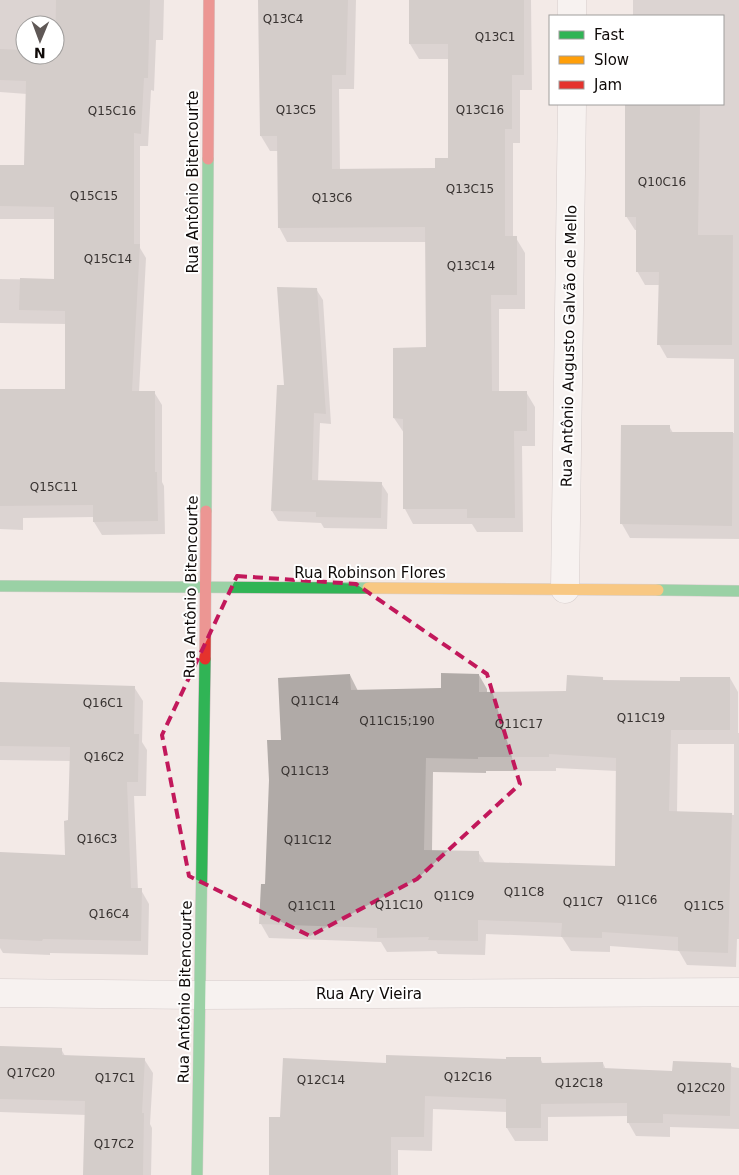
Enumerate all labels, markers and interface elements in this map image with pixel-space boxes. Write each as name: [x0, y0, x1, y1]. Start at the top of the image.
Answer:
house number: Q13C4: [263, 12, 303, 26]
north arrow: [15, 15, 65, 65]
legend: [549, 15, 724, 105]
text: Fast: [594, 26, 624, 44]
house number: Q13C1: [475, 30, 515, 44]
text: N: [34, 45, 46, 61]
text: Slow: [594, 51, 629, 69]
text: Jam: [593, 76, 622, 94]
street label: Rua Antônio Bitencourte: [184, 91, 202, 273]
house number: Q13C5: [276, 103, 316, 117]
house number: Q13C16: [456, 103, 504, 117]
house number: Q15C16: [88, 104, 136, 118]
house number: Q10C16: [638, 175, 686, 189]
house number: Q13C15: [446, 182, 494, 196]
house number: Q15C15: [70, 189, 118, 203]
house number: Q13C6: [312, 191, 352, 205]
street label: Rua Antônio Augusto Galvão de Mello: [558, 205, 580, 487]
house number: Q15C14: [84, 252, 132, 266]
house number: Q13C14: [447, 259, 495, 273]
house number: Q15C11: [30, 480, 78, 494]
street label: Rua Antônio Bitencourte: [180, 495, 202, 679]
street label: Rua Robinson Flores: [294, 564, 446, 582]
house number: Q11C14: [291, 694, 339, 708]
house number: Q16C1: [83, 696, 123, 710]
house number: Q11C19: [617, 711, 665, 725]
house number: Q11C15;190: [359, 714, 435, 728]
house number: Q11C17: [495, 717, 543, 731]
house number: Q16C2: [84, 750, 124, 764]
house number: Q11C13: [281, 764, 329, 778]
house number: Q16C3: [77, 832, 117, 846]
house number: Q11C12: [284, 833, 332, 847]
house number: Q11C8: [504, 885, 544, 899]
house number: Q11C9: [434, 889, 474, 903]
house number: Q11C6: [617, 893, 657, 907]
house number: Q11C7: [563, 895, 603, 909]
house number: Q11C10: [375, 898, 423, 912]
house number: Q11C11: [288, 899, 336, 913]
house number: Q11C5: [684, 899, 724, 913]
street label: Rua Antônio Bitencourte: [174, 900, 196, 1084]
house number: Q16C4: [89, 907, 129, 921]
street label: Rua Ary Vieira: [316, 985, 422, 1003]
house number: Q17C20: [7, 1066, 55, 1080]
house number: Q12C16: [444, 1070, 492, 1084]
house number: Q17C1: [95, 1071, 135, 1085]
house number: Q12C14: [297, 1073, 345, 1087]
house number: Q12C18: [555, 1076, 603, 1090]
house number: Q12C20: [677, 1081, 725, 1095]
house number: Q17C2: [94, 1137, 134, 1151]

